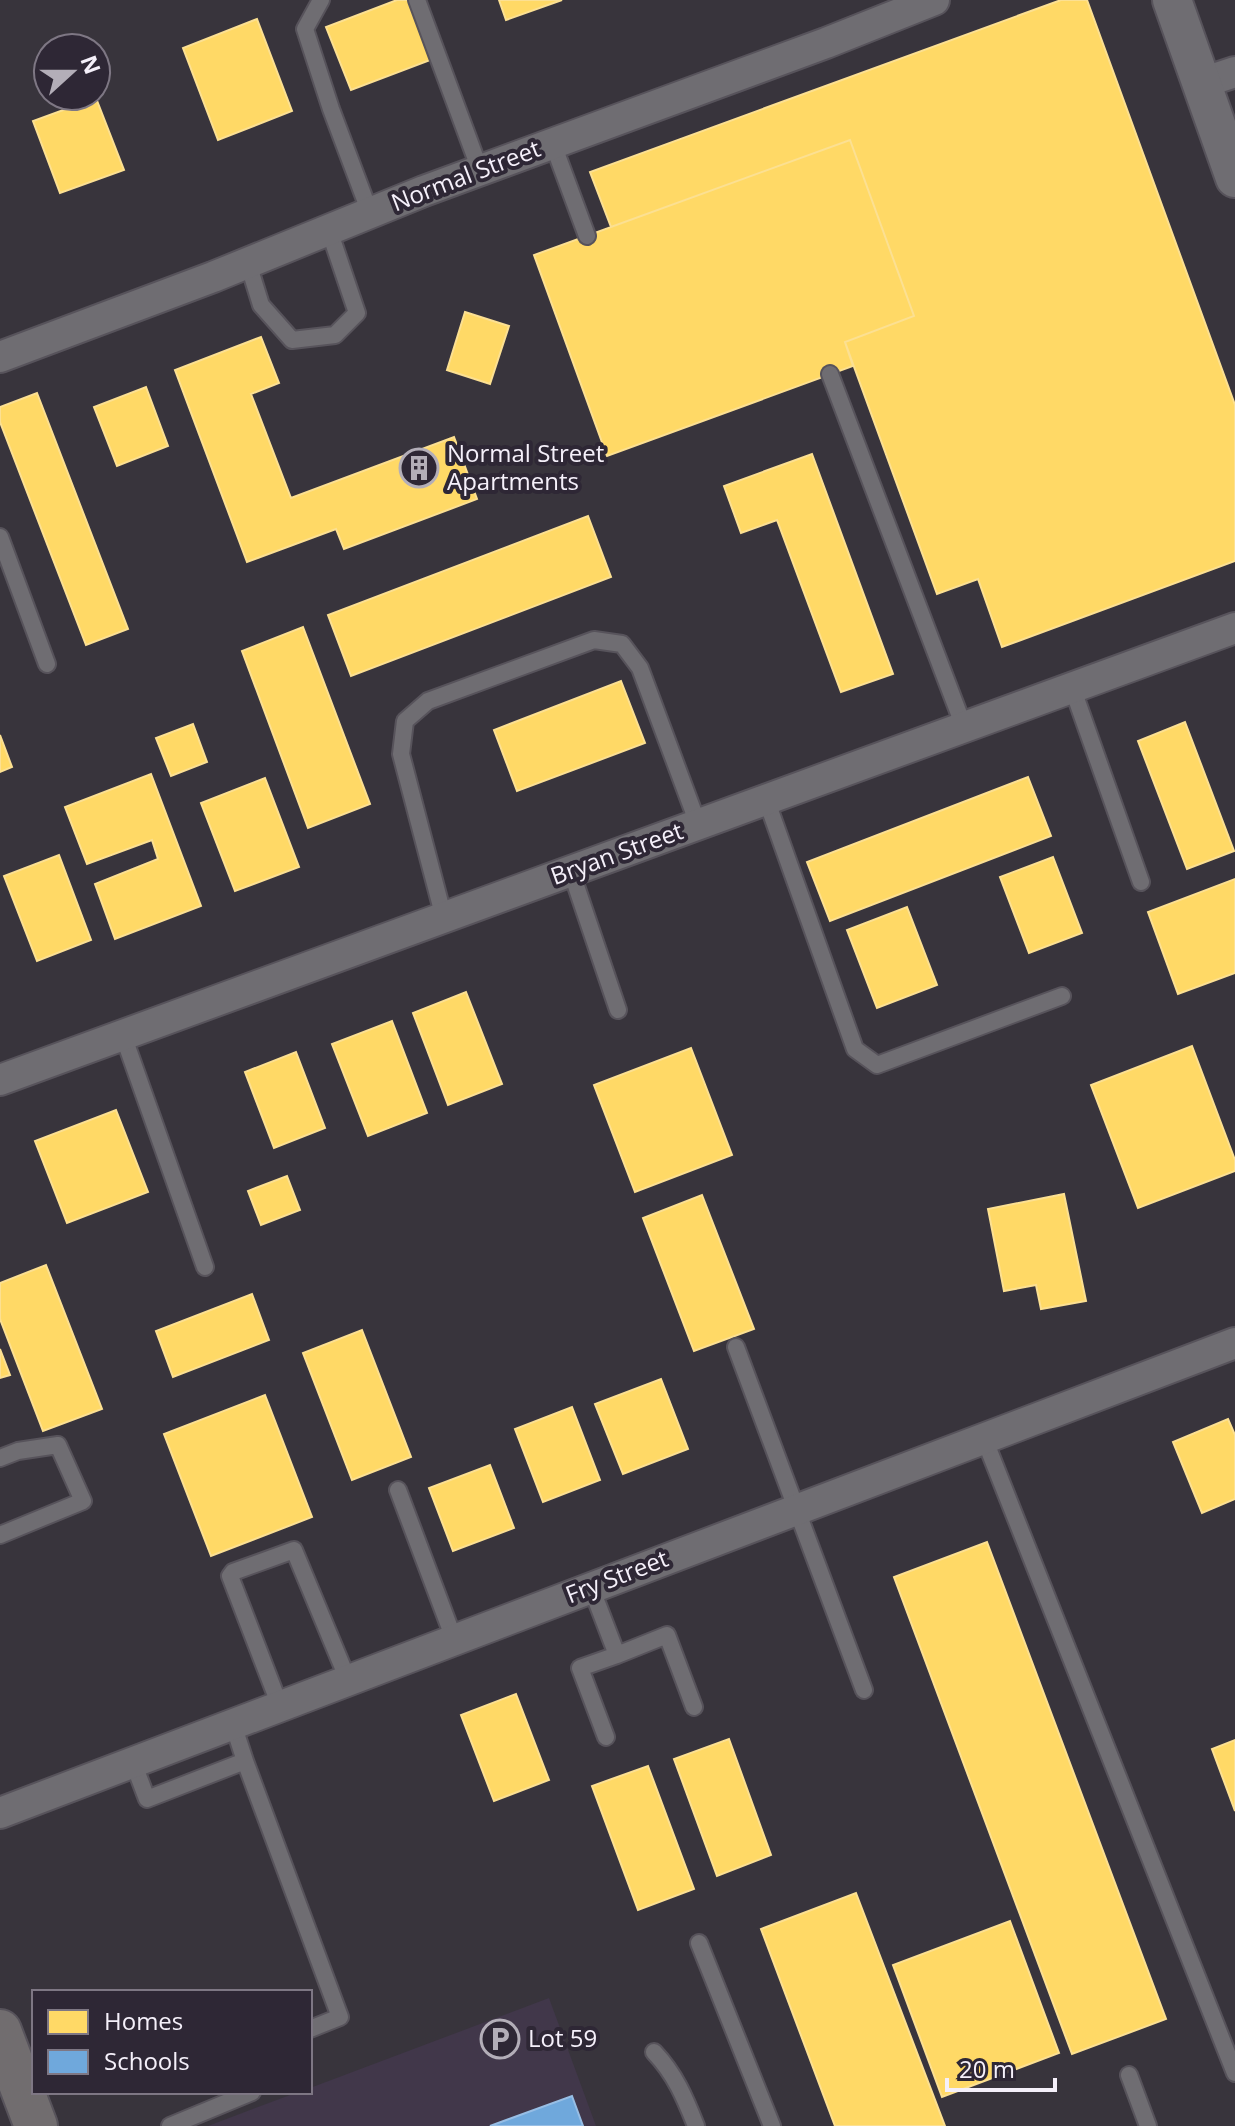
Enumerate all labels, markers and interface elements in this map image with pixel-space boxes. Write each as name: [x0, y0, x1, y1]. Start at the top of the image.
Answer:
north arrow: [32, 32, 112, 112]
text: N: [74, 51, 109, 78]
street label: Normal Street: [386, 131, 545, 218]
place label: Normal Street Apartments: [447, 436, 604, 497]
building icon: Normal Street Apartments: [398, 447, 440, 489]
street label: Bryan Street: [546, 813, 687, 892]
street label: Fry Street: [560, 1541, 673, 1610]
legend: [32, 1990, 312, 2094]
text: Homes: [104, 2004, 183, 2037]
parking icon: Lot 59: [479, 2018, 521, 2060]
place label: Lot 59: [528, 2021, 597, 2054]
scale bar: [947, 2042, 1055, 2092]
text: Schools: [104, 2044, 190, 2077]
text: 20 m: [959, 2052, 1015, 2085]

